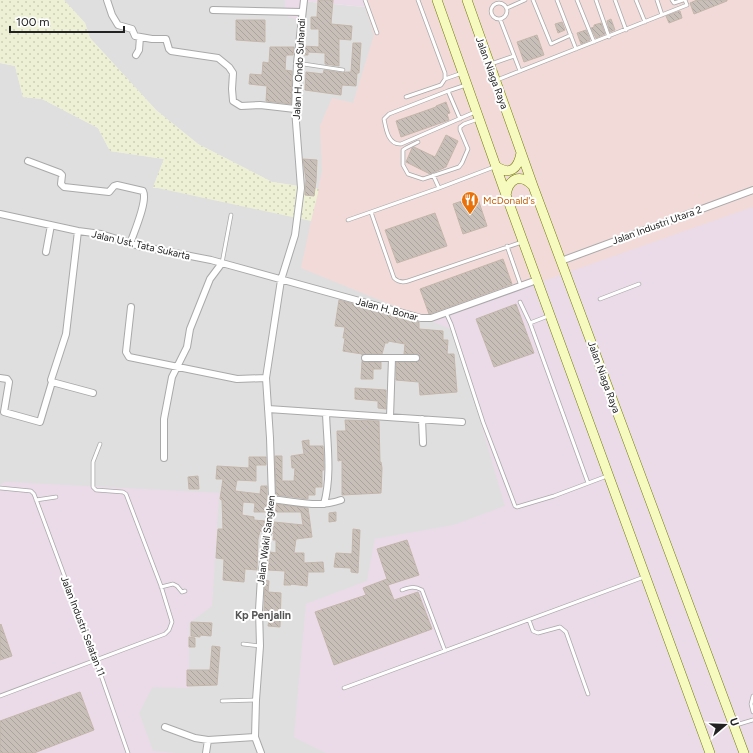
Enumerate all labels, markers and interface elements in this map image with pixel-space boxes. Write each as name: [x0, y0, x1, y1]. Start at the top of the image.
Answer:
scale bar: [10, 8, 124, 34]
text: 100 m: [16, 15, 50, 29]
street label: Jalan H. Ondo Suhandi: [290, 18, 308, 120]
street label: Jalan Niaga Raya: [473, 35, 511, 111]
restaurant icon: McDonald's: [460, 190, 480, 215]
place label: McDonald's: [483, 194, 535, 207]
street label: Jalan Industri Utara 2: [610, 203, 704, 247]
street label: Jalan Ust. Tata Sukarta: [90, 227, 192, 263]
street label: Jalan H. Bonar: [355, 294, 420, 324]
street label: Jalan Niaga Raya: [585, 339, 623, 415]
street label: Jalan Wakil Sangken: [254, 494, 278, 586]
street label: Jalan Industri Selatan 11: [58, 574, 108, 678]
district label: Kp Penjalin: [235, 609, 291, 622]
north arrow: [705, 705, 745, 745]
text: U: [727, 716, 741, 728]

